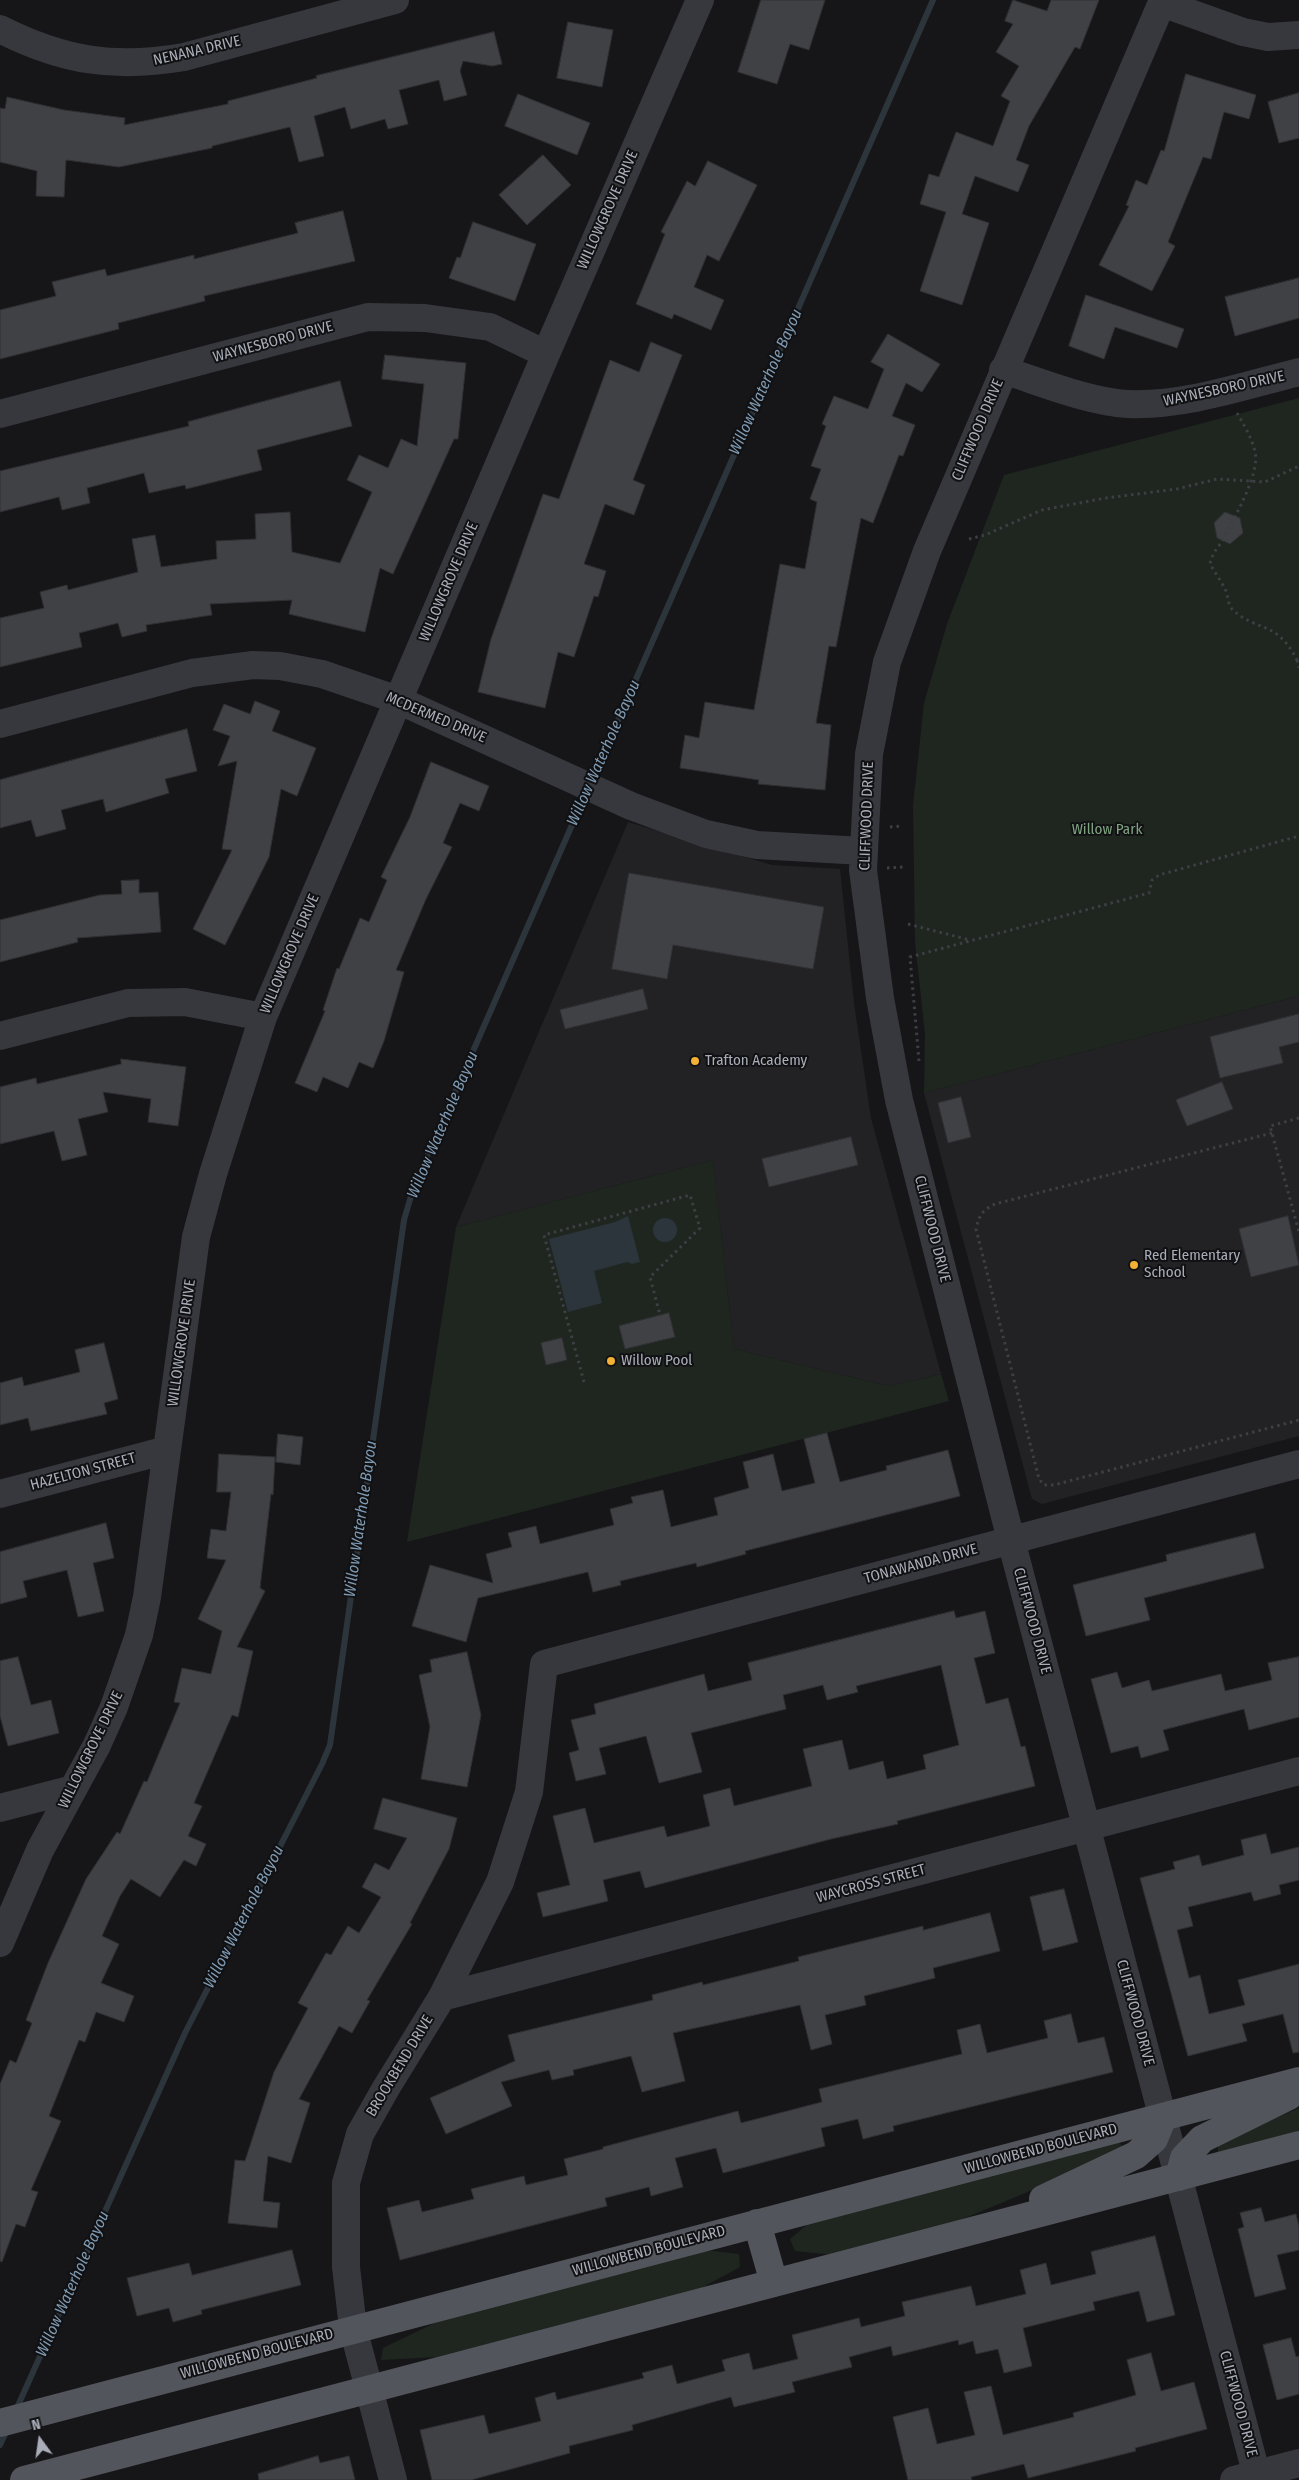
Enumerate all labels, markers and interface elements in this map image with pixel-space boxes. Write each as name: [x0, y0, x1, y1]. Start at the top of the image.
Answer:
street label: NENANA DRIVE: [152, 32, 242, 70]
street label: WILLOWGROVE DRIVE: [574, 148, 642, 272]
water label: Willow Waterhole Bayou: [725, 306, 807, 458]
street label: WAYNESBORO DRIVE: [211, 317, 335, 367]
street label: WAYNESBORO DRIVE: [1162, 367, 1286, 411]
street label: CLIFFWOOD DRIVE: [948, 376, 1008, 484]
street label: WILLOWGROVE DRIVE: [416, 520, 482, 644]
water label: Willow Waterhole Bayou: [563, 677, 645, 829]
street label: MCDERMED DRIVE: [383, 689, 489, 747]
street label: CLIFFWOOD DRIVE: [856, 761, 878, 871]
park label: Willow Park: [1072, 821, 1142, 839]
street label: WILLOWGROVE DRIVE: [257, 892, 323, 1016]
water label: Willow Waterhole Bayou: [403, 1049, 483, 1201]
place label: Trafton Academy: [705, 1052, 807, 1070]
marker: Trafton Academy: [689, 1055, 701, 1067]
street label: CLIFFWOOD DRIVE: [910, 1174, 954, 1284]
place label: Red Elementary School: [1144, 1247, 1240, 1282]
marker: Red Elementary School: [1128, 1259, 1140, 1271]
street label: WILLOWGROVE DRIVE: [164, 1278, 200, 1408]
place label: Willow Pool: [621, 1352, 692, 1370]
marker: Willow Pool: [605, 1355, 617, 1367]
water label: Willow Waterhole Bayou: [341, 1440, 381, 1598]
street label: HAZELTON STREET: [28, 1449, 138, 1495]
street label: TONAWANDA DRIVE: [862, 1540, 980, 1588]
street label: CLIFFWOOD DRIVE: [1009, 1566, 1055, 1676]
street label: WILLOWGROVE DRIVE: [55, 1688, 127, 1812]
water label: Willow Waterhole Bayou: [200, 1842, 288, 1992]
street label: WAYCROSS STREET: [815, 1861, 927, 1907]
street label: CLIFFWOOD DRIVE: [1112, 1958, 1158, 2068]
street label: BROOKBEND DRIVE: [363, 2012, 437, 2120]
street label: WILLOWBEND BOULEVARD: [963, 2120, 1119, 2178]
water label: Willow Waterhole Bayou: [32, 2208, 114, 2360]
street label: WILLOWBEND BOULEVARD: [571, 2222, 727, 2280]
street label: WILLOWBEND BOULEVARD: [179, 2325, 335, 2383]
street label: CLIFFWOOD DRIVE: [1215, 2349, 1261, 2459]
north arrow: [15, 2415, 65, 2465]
text: N: [30, 2416, 42, 2434]

